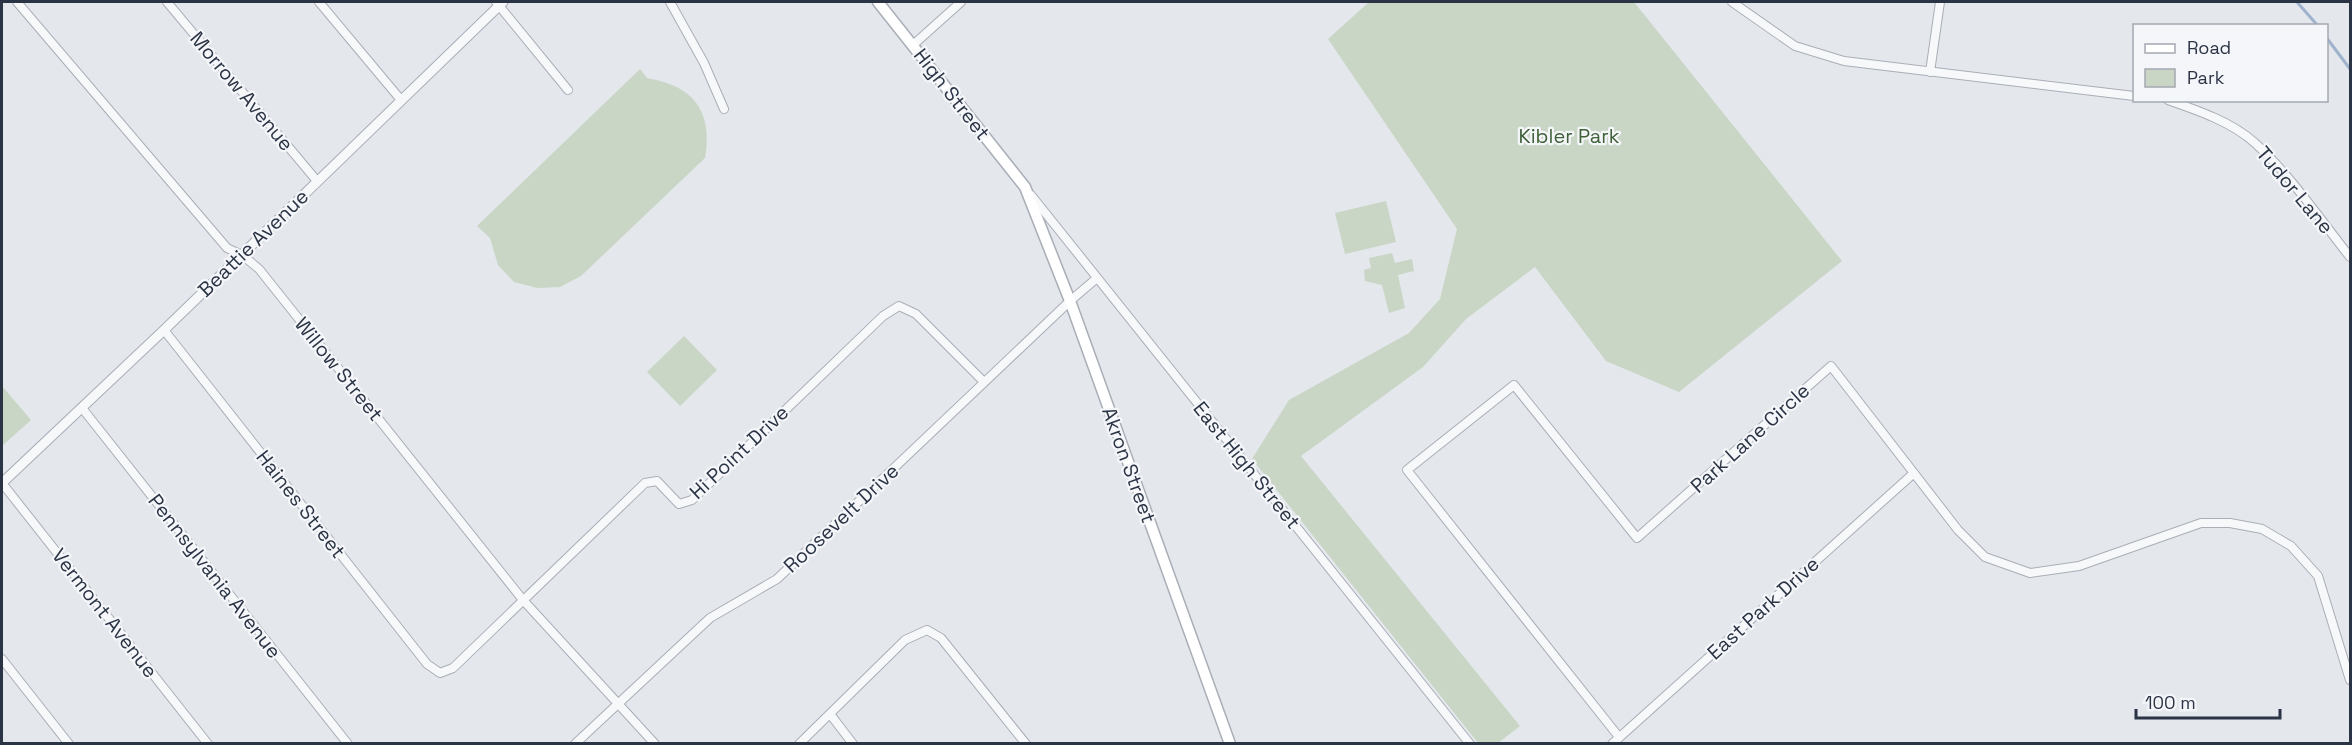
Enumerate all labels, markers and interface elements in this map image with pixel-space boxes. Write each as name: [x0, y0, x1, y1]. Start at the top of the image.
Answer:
legend: [2133, 24, 2328, 102]
street label: Morrow Avenue: [184, 26, 300, 156]
text: Road: [2187, 36, 2231, 59]
street label: High Street: [908, 43, 996, 145]
text: Park: [2187, 66, 2225, 89]
park label: Kibler Park: [1519, 123, 1620, 149]
street label: Tudor Lane: [2251, 141, 2339, 239]
street label: Beattie Avenue: [192, 183, 314, 303]
street label: Willow Street: [289, 312, 389, 426]
street label: Park Lane Circle: [1685, 377, 1815, 499]
street label: East High Street: [1188, 396, 1306, 534]
street label: Hi Point Drive: [684, 399, 794, 505]
street label: Akron Street: [1096, 404, 1162, 526]
street label: Haines Street: [251, 445, 351, 563]
street label: Roosevelt Drive: [778, 458, 904, 578]
street label: Pennsylvania Avenue: [143, 488, 287, 664]
street label: Vermont Avenue: [46, 543, 164, 683]
street label: East Park Drive: [1702, 551, 1824, 665]
scale bar: [2136, 682, 2280, 720]
text: 100 m: [2145, 691, 2196, 714]

